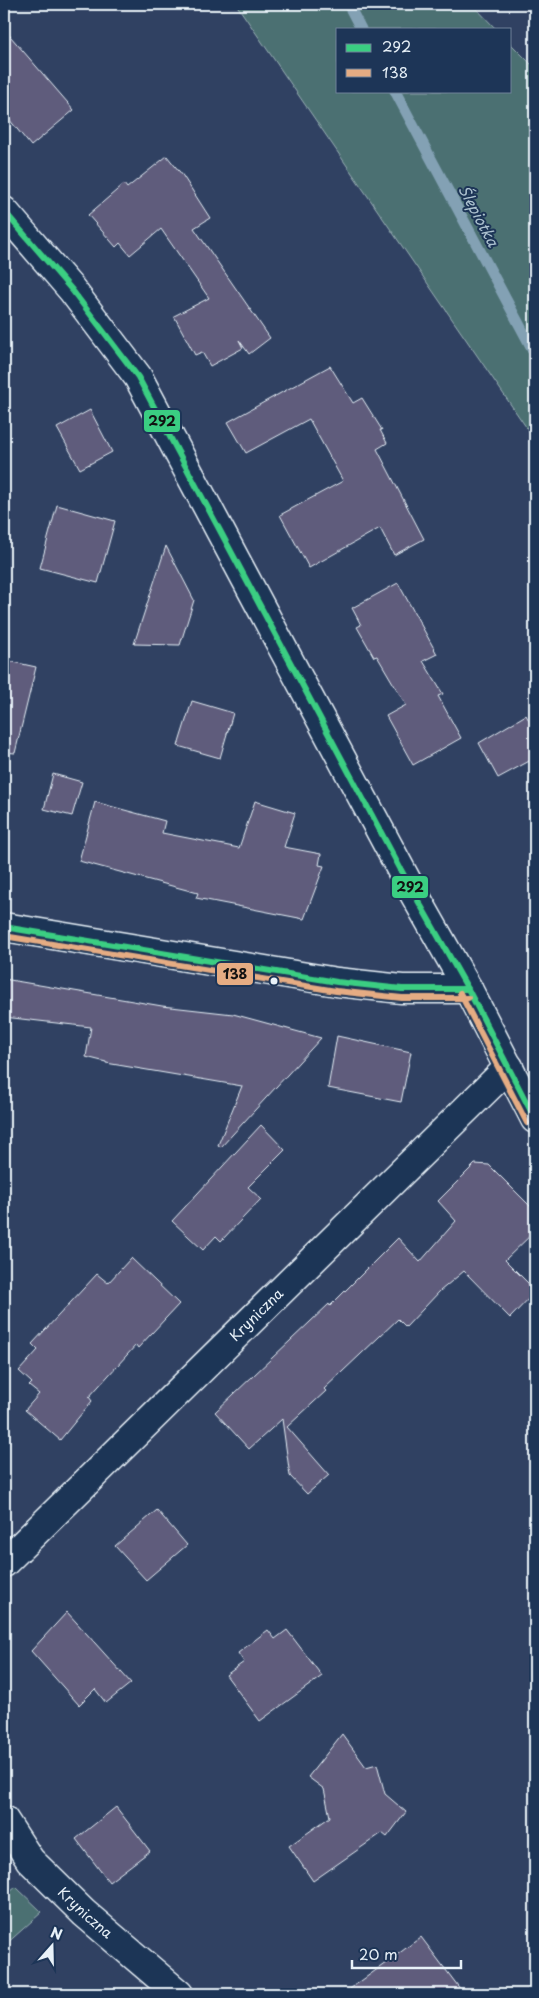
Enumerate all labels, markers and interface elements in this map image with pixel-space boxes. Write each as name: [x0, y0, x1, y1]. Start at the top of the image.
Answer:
legend: [336, 28, 512, 92]
text: 292: [382, 34, 411, 57]
text: 138: [382, 60, 408, 83]
water label: Ślepiotka: [453, 180, 506, 251]
line badge: 292: [143, 409, 181, 433]
text: 292: [148, 410, 176, 431]
line badge: 292: [391, 875, 429, 899]
text: 292: [396, 876, 424, 897]
line badge: 138: [216, 962, 254, 986]
text: 138: [223, 963, 248, 984]
unlabelled marker: [269, 976, 279, 986]
street label: Kryniczna: [225, 1283, 288, 1346]
street label: Kryniczna: [53, 1882, 118, 1943]
north arrow: [28, 1920, 78, 1970]
text: N: [48, 1922, 65, 1945]
scale bar: [352, 1938, 460, 1970]
text: 20 m: [359, 1942, 398, 1965]

